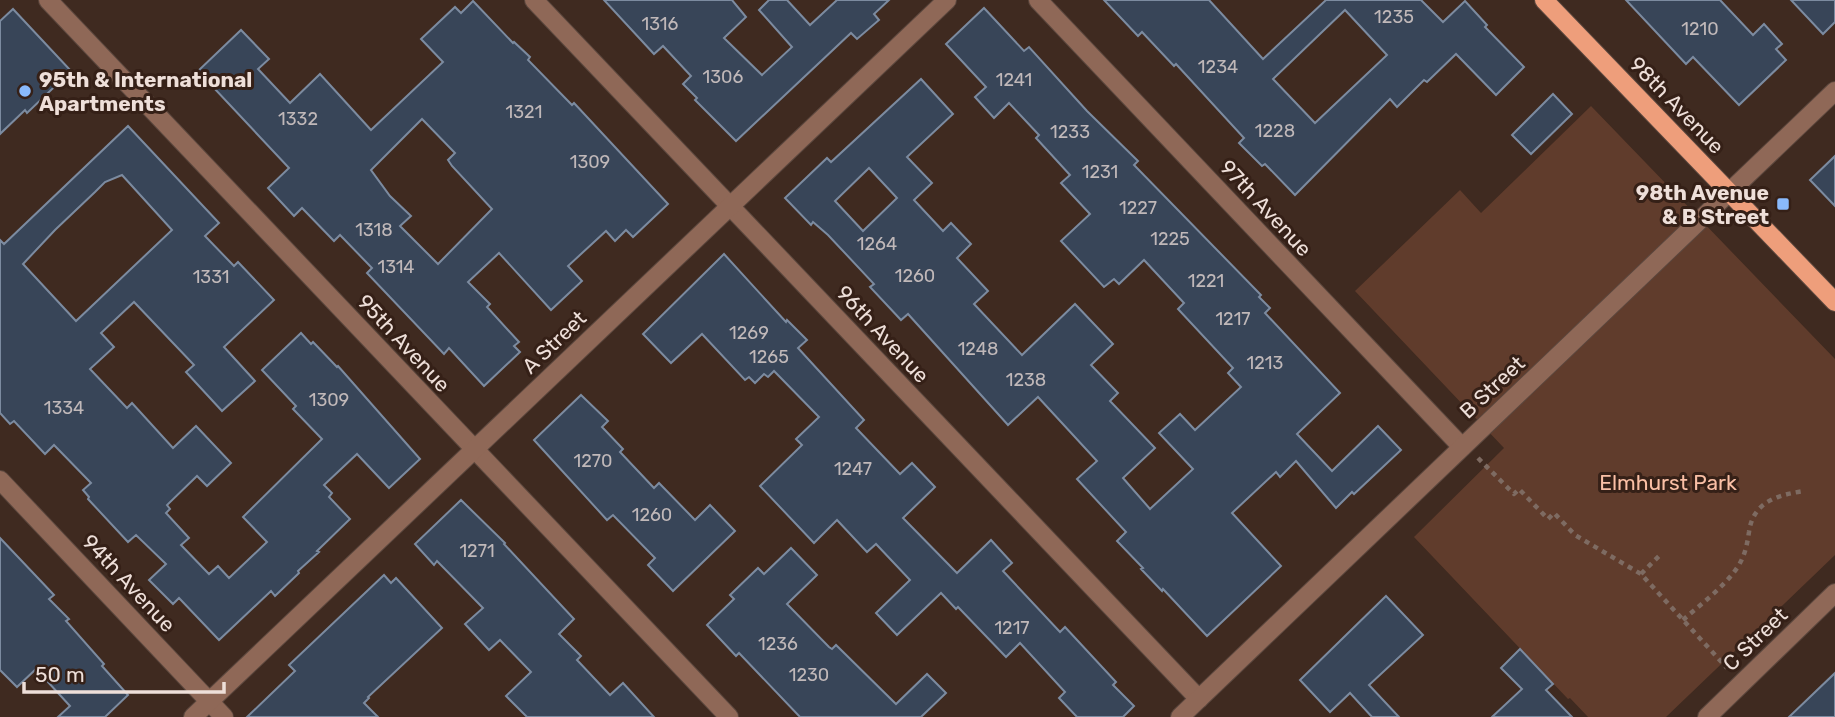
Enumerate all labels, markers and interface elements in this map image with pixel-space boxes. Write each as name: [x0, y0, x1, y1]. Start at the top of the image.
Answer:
house number: 1235: [1374, 6, 1414, 28]
house number: 1316: [642, 13, 679, 35]
house number: 1210: [1681, 18, 1719, 40]
street label: 98th Avenue: [1625, 51, 1729, 159]
house number: 1234: [1198, 56, 1238, 78]
house number: 1306: [703, 66, 744, 88]
place label: 95th & International Apartments: [39, 67, 252, 116]
house number: 1241: [996, 69, 1032, 91]
marker: 95th & International Apartments: [17, 83, 33, 99]
house number: 1321: [506, 101, 542, 123]
house number: 1332: [278, 108, 318, 130]
house number: 1228: [1255, 120, 1295, 142]
house number: 1233: [1050, 121, 1090, 143]
house number: 1309: [570, 151, 610, 173]
street label: 97th Avenue: [1215, 155, 1317, 261]
house number: 1231: [1082, 161, 1118, 183]
place label: 98th Avenue & B Street: [1636, 180, 1769, 229]
marker: 98th Avenue & B Street: [1775, 196, 1791, 212]
house number: 1227: [1119, 197, 1157, 219]
house number: 1318: [355, 219, 393, 241]
house number: 1225: [1150, 228, 1190, 250]
house number: 1264: [857, 233, 897, 255]
house number: 1314: [377, 256, 415, 278]
house number: 1260: [895, 265, 935, 287]
house number: 1331: [193, 266, 229, 288]
house number: 1221: [1188, 270, 1224, 292]
street label: 96th Avenue: [832, 280, 934, 388]
street label: 95th Avenue: [353, 289, 455, 397]
street label: A Street: [517, 305, 591, 379]
house number: 1217: [1215, 308, 1251, 330]
house number: 1269: [729, 322, 769, 344]
house number: 1248: [958, 338, 998, 360]
house number: 1265: [749, 346, 789, 368]
street label: B Street: [1454, 351, 1530, 423]
house number: 1213: [1247, 352, 1283, 374]
house number: 1238: [1006, 369, 1046, 391]
house number: 1309: [309, 389, 349, 411]
house number: 1334: [44, 397, 84, 419]
house number: 1270: [574, 450, 612, 472]
house number: 1247: [834, 458, 872, 480]
park label: Elmhurst Park: [1599, 470, 1737, 495]
house number: 1260: [632, 504, 672, 526]
street label: 94th Avenue: [77, 529, 181, 637]
house number: 1271: [459, 540, 495, 562]
street label: C Street: [1718, 602, 1792, 676]
house number: 1217: [994, 617, 1030, 639]
house number: 1236: [758, 633, 798, 655]
scale bar: [24, 650, 224, 694]
text: 50 m: [35, 662, 85, 687]
house number: 1230: [789, 664, 829, 686]

